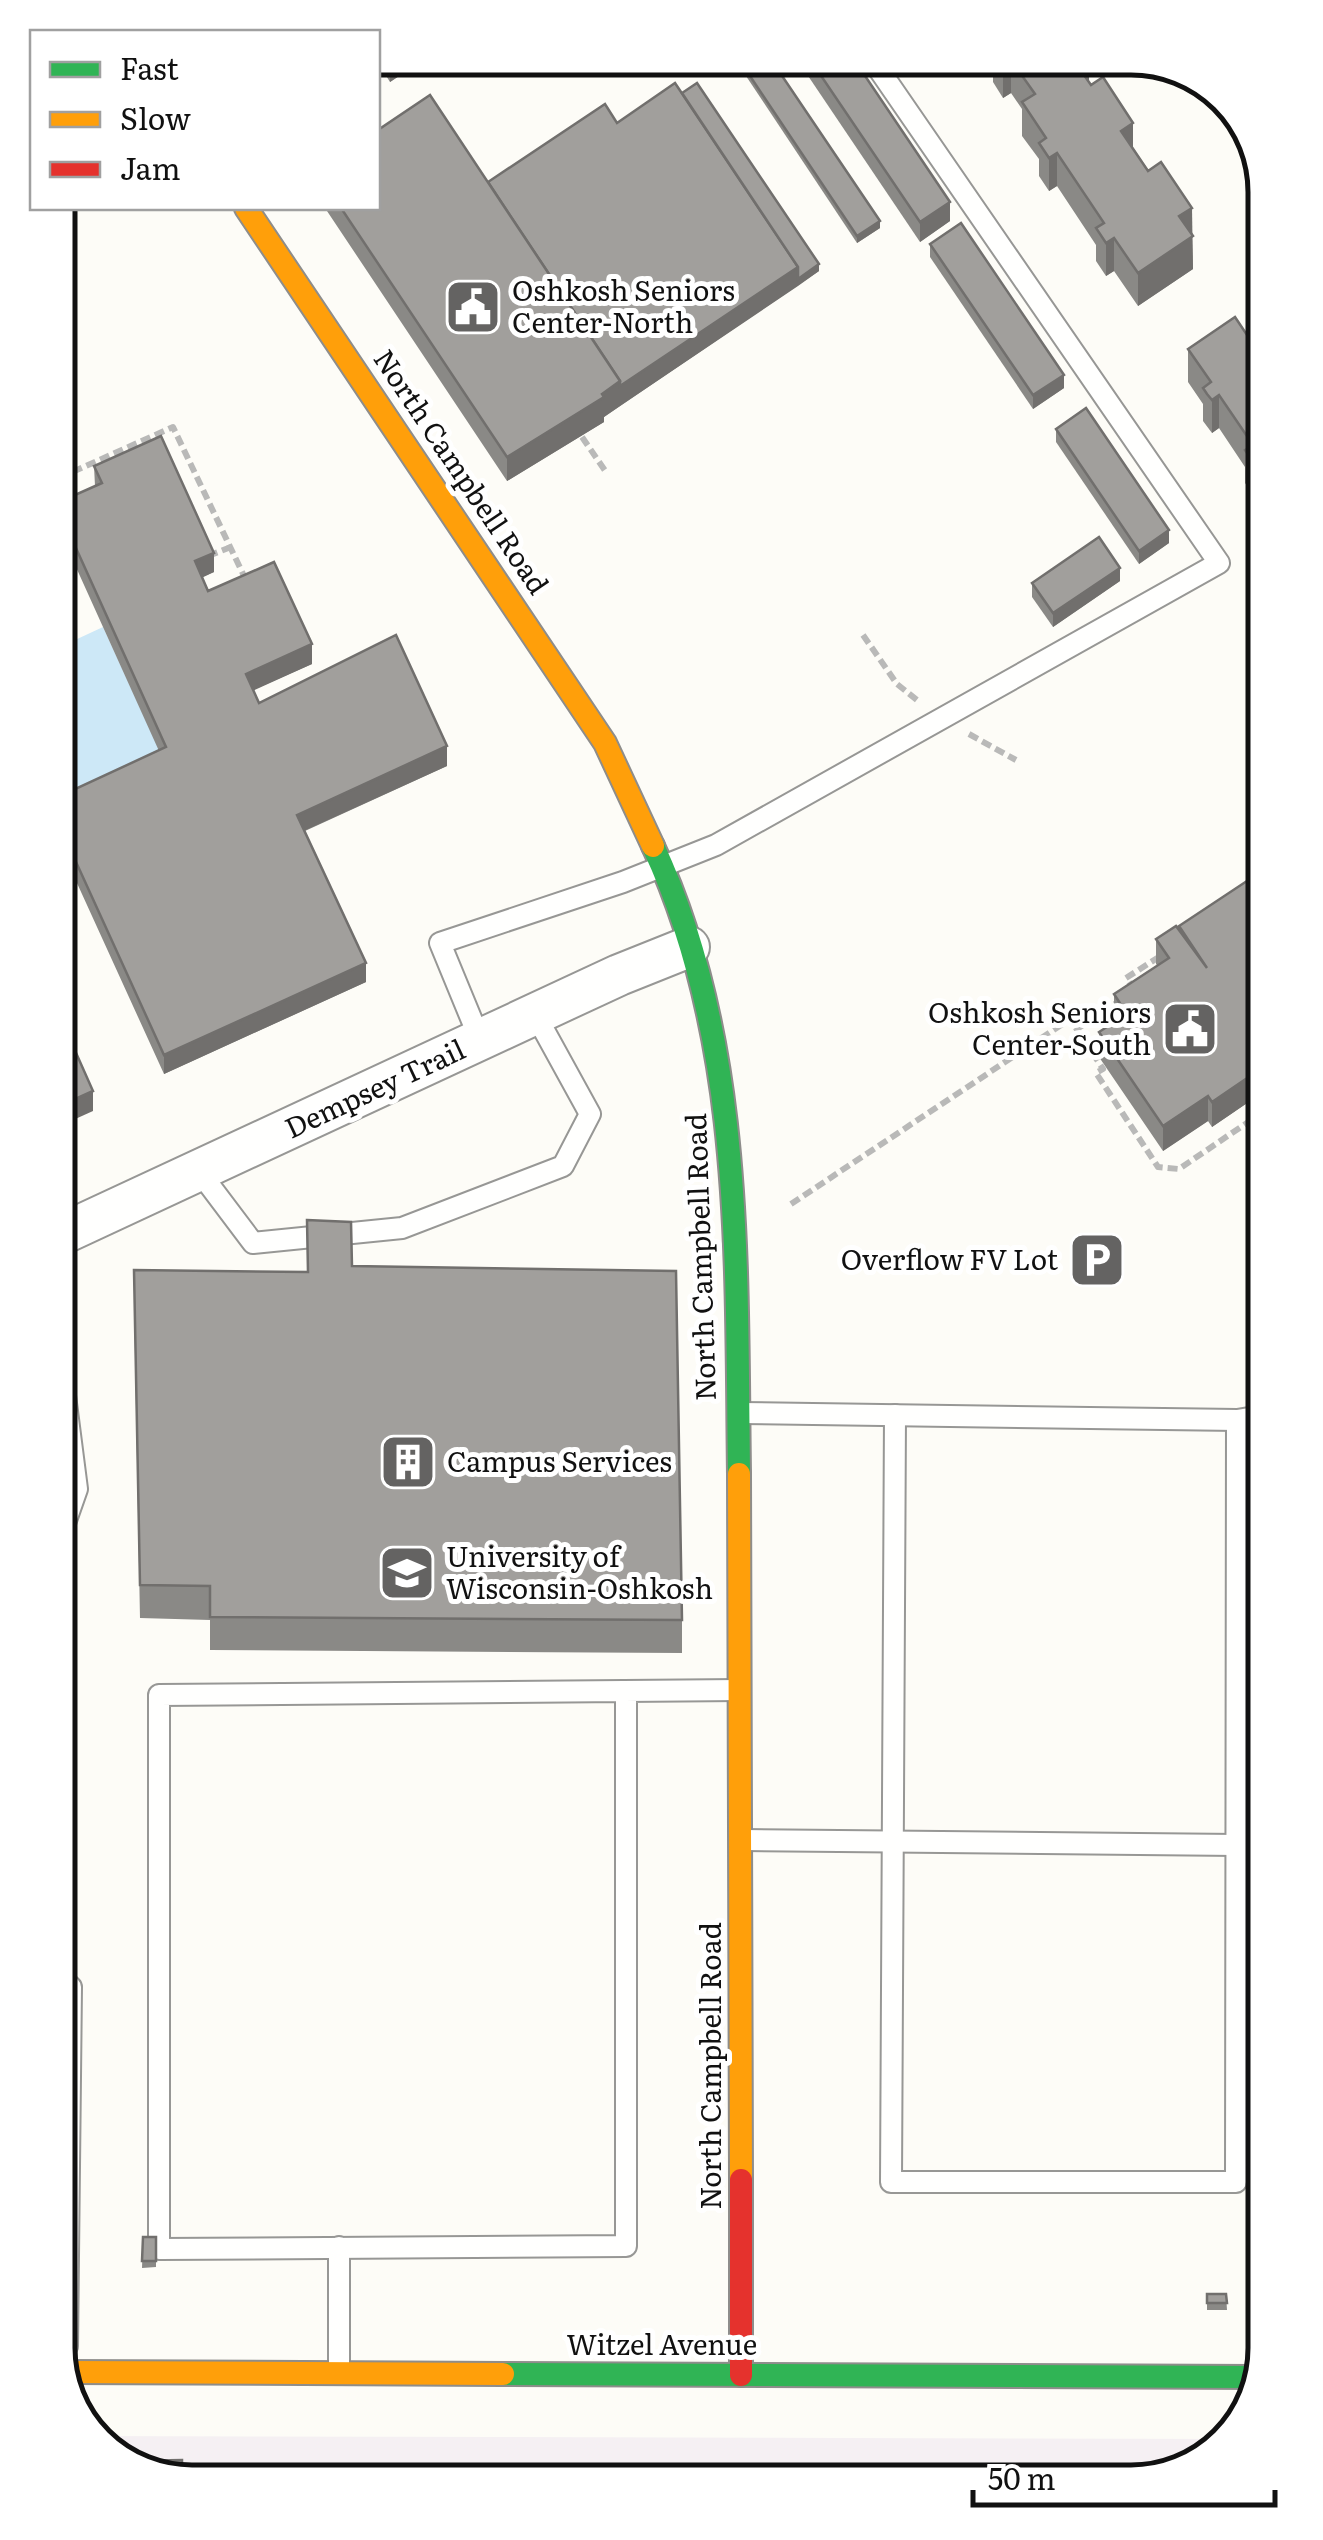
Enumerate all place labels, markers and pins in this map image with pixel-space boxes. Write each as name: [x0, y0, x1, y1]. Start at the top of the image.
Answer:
place label: Oshkosh Seniors Center-North: [512, 268, 735, 342]
public building icon: Oshkosh Seniors Center-North: [443, 277, 503, 337]
place label: Oshkosh Seniors Center-South: [928, 990, 1151, 1064]
public building icon: Oshkosh Seniors Center-South: [1160, 999, 1220, 1059]
parking icon: Overflow FV Lot: [1067, 1230, 1127, 1290]
place label: Overflow FV Lot: [841, 1237, 1059, 1279]
building icon: Campus Services: [378, 1432, 438, 1492]
place label: Campus Services: [447, 1439, 672, 1481]
place label: University of Wisconsin-Oshkosh: [446, 1534, 713, 1608]
school or university icon: University of Wisconsin-Oshkosh: [377, 1543, 437, 1603]

